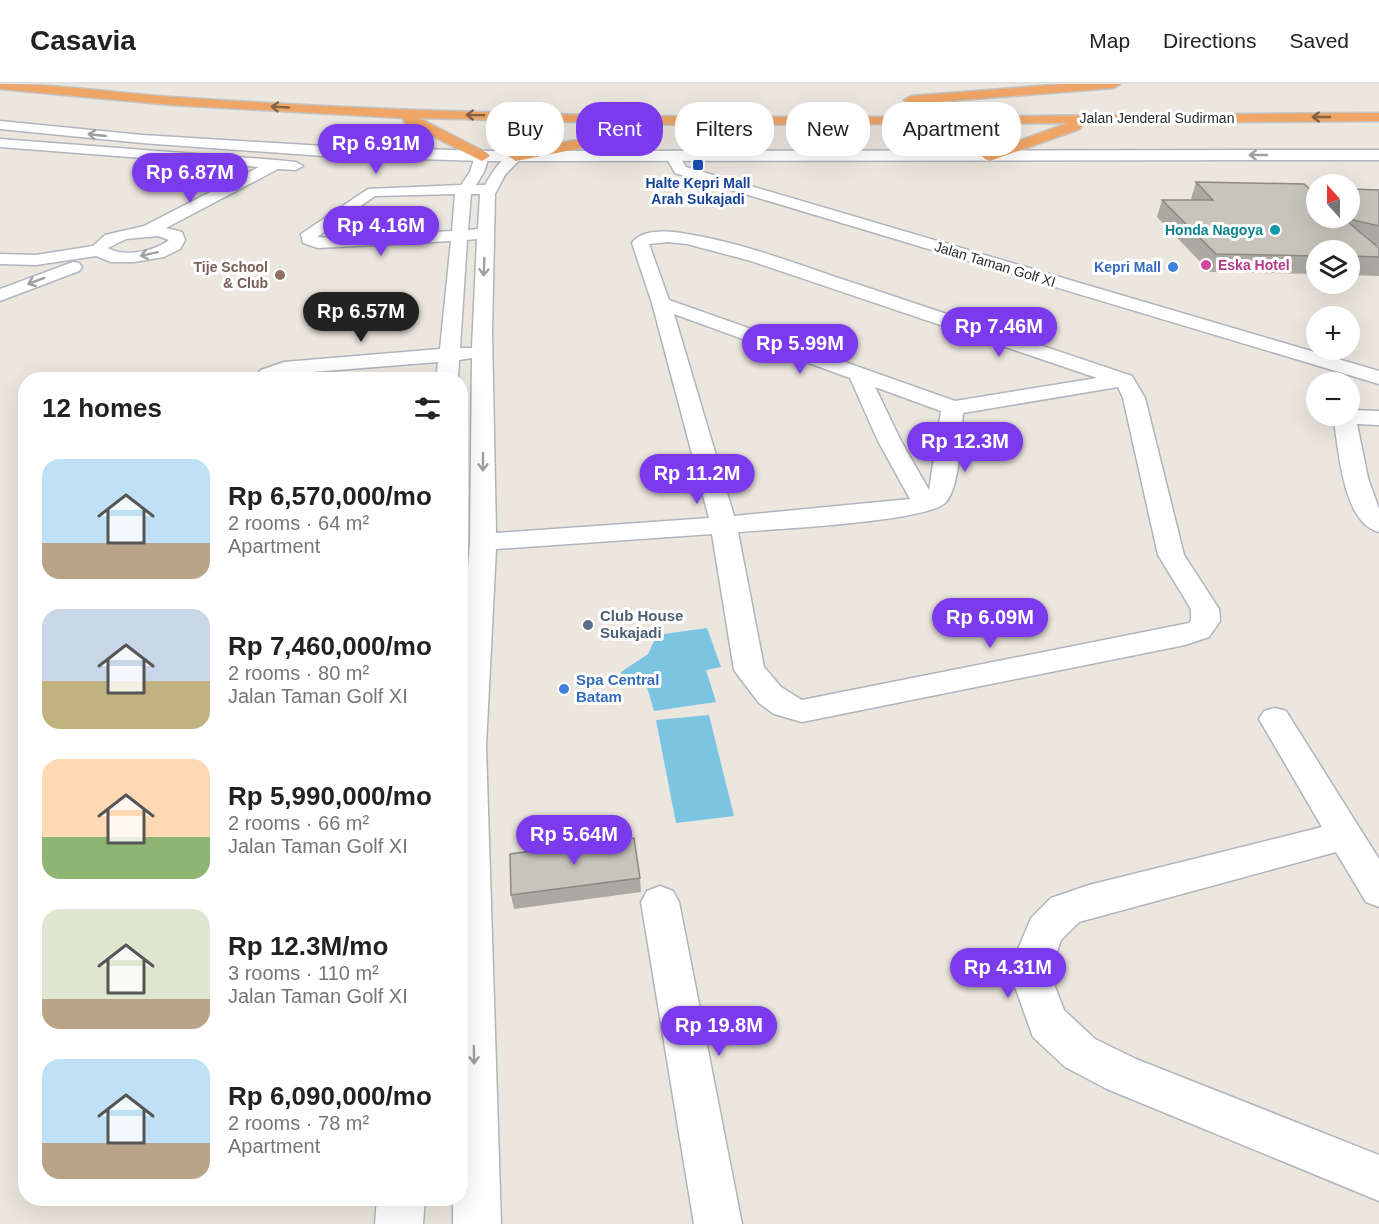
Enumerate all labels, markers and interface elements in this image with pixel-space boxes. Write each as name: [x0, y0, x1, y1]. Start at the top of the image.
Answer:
text: Casavia: [30, 25, 136, 56]
text: Map: [1089, 29, 1130, 52]
text: Directions: [1163, 29, 1256, 52]
text: Saved: [1289, 29, 1349, 52]
one-way arrow: [270, 102, 290, 113]
chip: Buy: [486, 102, 564, 156]
chip: Rent: [576, 102, 663, 156]
chip: Filters: [675, 102, 774, 156]
chip: New: [786, 102, 870, 156]
chip: Apartment: [882, 102, 1021, 156]
one-way arrow: [465, 110, 485, 121]
street label: Jalan Jenderal Sudirman: [1080, 110, 1234, 126]
one-way arrow: [1311, 111, 1331, 123]
pin: Rp 6.91M: [314, 124, 438, 175]
one-way arrow: [88, 129, 108, 140]
text: Rp 6.91M: [332, 132, 420, 154]
one-way arrow: [1248, 149, 1268, 161]
pin: Rp 6.87M: [128, 153, 252, 204]
marker: Halte Kepri Mall Arah Sukajadi: [691, 158, 705, 172]
text: Rp 6.87M: [146, 161, 234, 183]
north arrow: [1306, 174, 1360, 228]
map controls: [1306, 174, 1360, 426]
place label: Halte Kepri Mall Arah Sukajadi: [645, 175, 751, 207]
pin: Rp 4.16M: [319, 206, 443, 257]
text: Rp 4.16M: [337, 214, 425, 236]
place label: Honda Nagoya: [1165, 222, 1263, 238]
marker: Honda Nagoya: [1268, 223, 1282, 237]
street label: Jalan Taman Golf XI: [933, 238, 1057, 290]
button: layers: [1306, 240, 1360, 294]
one-way arrow: [139, 249, 158, 261]
one-way arrow: [479, 257, 490, 277]
place label: Eska Hotel: [1218, 257, 1290, 273]
marker: Eska Hotel: [1199, 258, 1213, 272]
place label: Tije School & Club: [194, 259, 268, 291]
place label: Kepri Mall: [1094, 259, 1161, 275]
marker: Kepri Mall: [1166, 260, 1180, 274]
marker: Tije School & Club: [273, 268, 287, 282]
one-way arrow: [27, 277, 45, 288]
pin: Rp 6.57M: [299, 292, 423, 343]
text: Rp 6.57M: [317, 300, 405, 322]
button: +: [1306, 306, 1360, 360]
pin: Rp 7.46M: [937, 307, 1061, 358]
text: Rp 7.46M: [955, 315, 1043, 337]
pin: Rp 5.99M: [738, 324, 862, 375]
text: Rp 5.99M: [756, 332, 844, 354]
button: −: [1306, 372, 1360, 426]
icon: filters: [411, 392, 444, 425]
text: 12 homes: [42, 393, 162, 423]
pin: Rp 12.3M: [903, 422, 1027, 473]
text: Rp 12.3M: [921, 430, 1009, 452]
one-way arrow: [477, 451, 489, 471]
pin: Rp 11.2M: [635, 454, 759, 505]
text: Rp 11.2M: [654, 462, 740, 484]
text: Rp 6,570,000/mo: [228, 481, 432, 511]
icon: home: [90, 483, 162, 555]
text: 2 rooms · 64 m²: [228, 512, 369, 534]
text: Apartment: [228, 535, 320, 557]
pin: Rp 6.09M: [928, 598, 1052, 649]
text: Rp 6.09M: [946, 606, 1034, 628]
place label: Club House Sukajadi: [600, 607, 683, 641]
marker: Club House Sukajadi: [581, 618, 595, 632]
text: Rp 7,460,000/mo: [228, 631, 432, 661]
icon: home: [90, 633, 162, 705]
text: 2 rooms · 80 m²: [228, 662, 369, 684]
place label: Spa Central Batam: [576, 671, 659, 705]
marker: Spa Central Batam: [557, 682, 571, 696]
text: Jalan Taman Golf XI: [228, 685, 408, 707]
text: Rp 5,990,000/mo: [228, 781, 432, 811]
icon: home: [90, 783, 162, 855]
text: 2 rooms · 66 m²: [228, 812, 369, 834]
pin: Rp 5.64M: [512, 815, 636, 866]
text: Rp 5.64M: [530, 823, 618, 845]
text: Jalan Taman Golf XI: [228, 835, 408, 857]
text: Rp 12.3M/mo: [228, 931, 388, 961]
icon: home: [90, 933, 162, 1005]
pin: Rp 4.31M: [946, 948, 1070, 999]
text: Rp 4.31M: [964, 956, 1052, 978]
text: 3 rooms · 110 m²: [228, 962, 379, 984]
text: Jalan Taman Golf XI: [228, 985, 408, 1007]
pin: Rp 19.8M: [657, 1006, 781, 1057]
text: Rp 19.8M: [675, 1014, 763, 1036]
one-way arrow: [468, 1045, 480, 1065]
text: Rp 6,090,000/mo: [228, 1081, 432, 1111]
icon: home: [90, 1083, 162, 1155]
text: 2 rooms · 78 m²: [228, 1112, 369, 1134]
text: Apartment: [228, 1135, 320, 1157]

